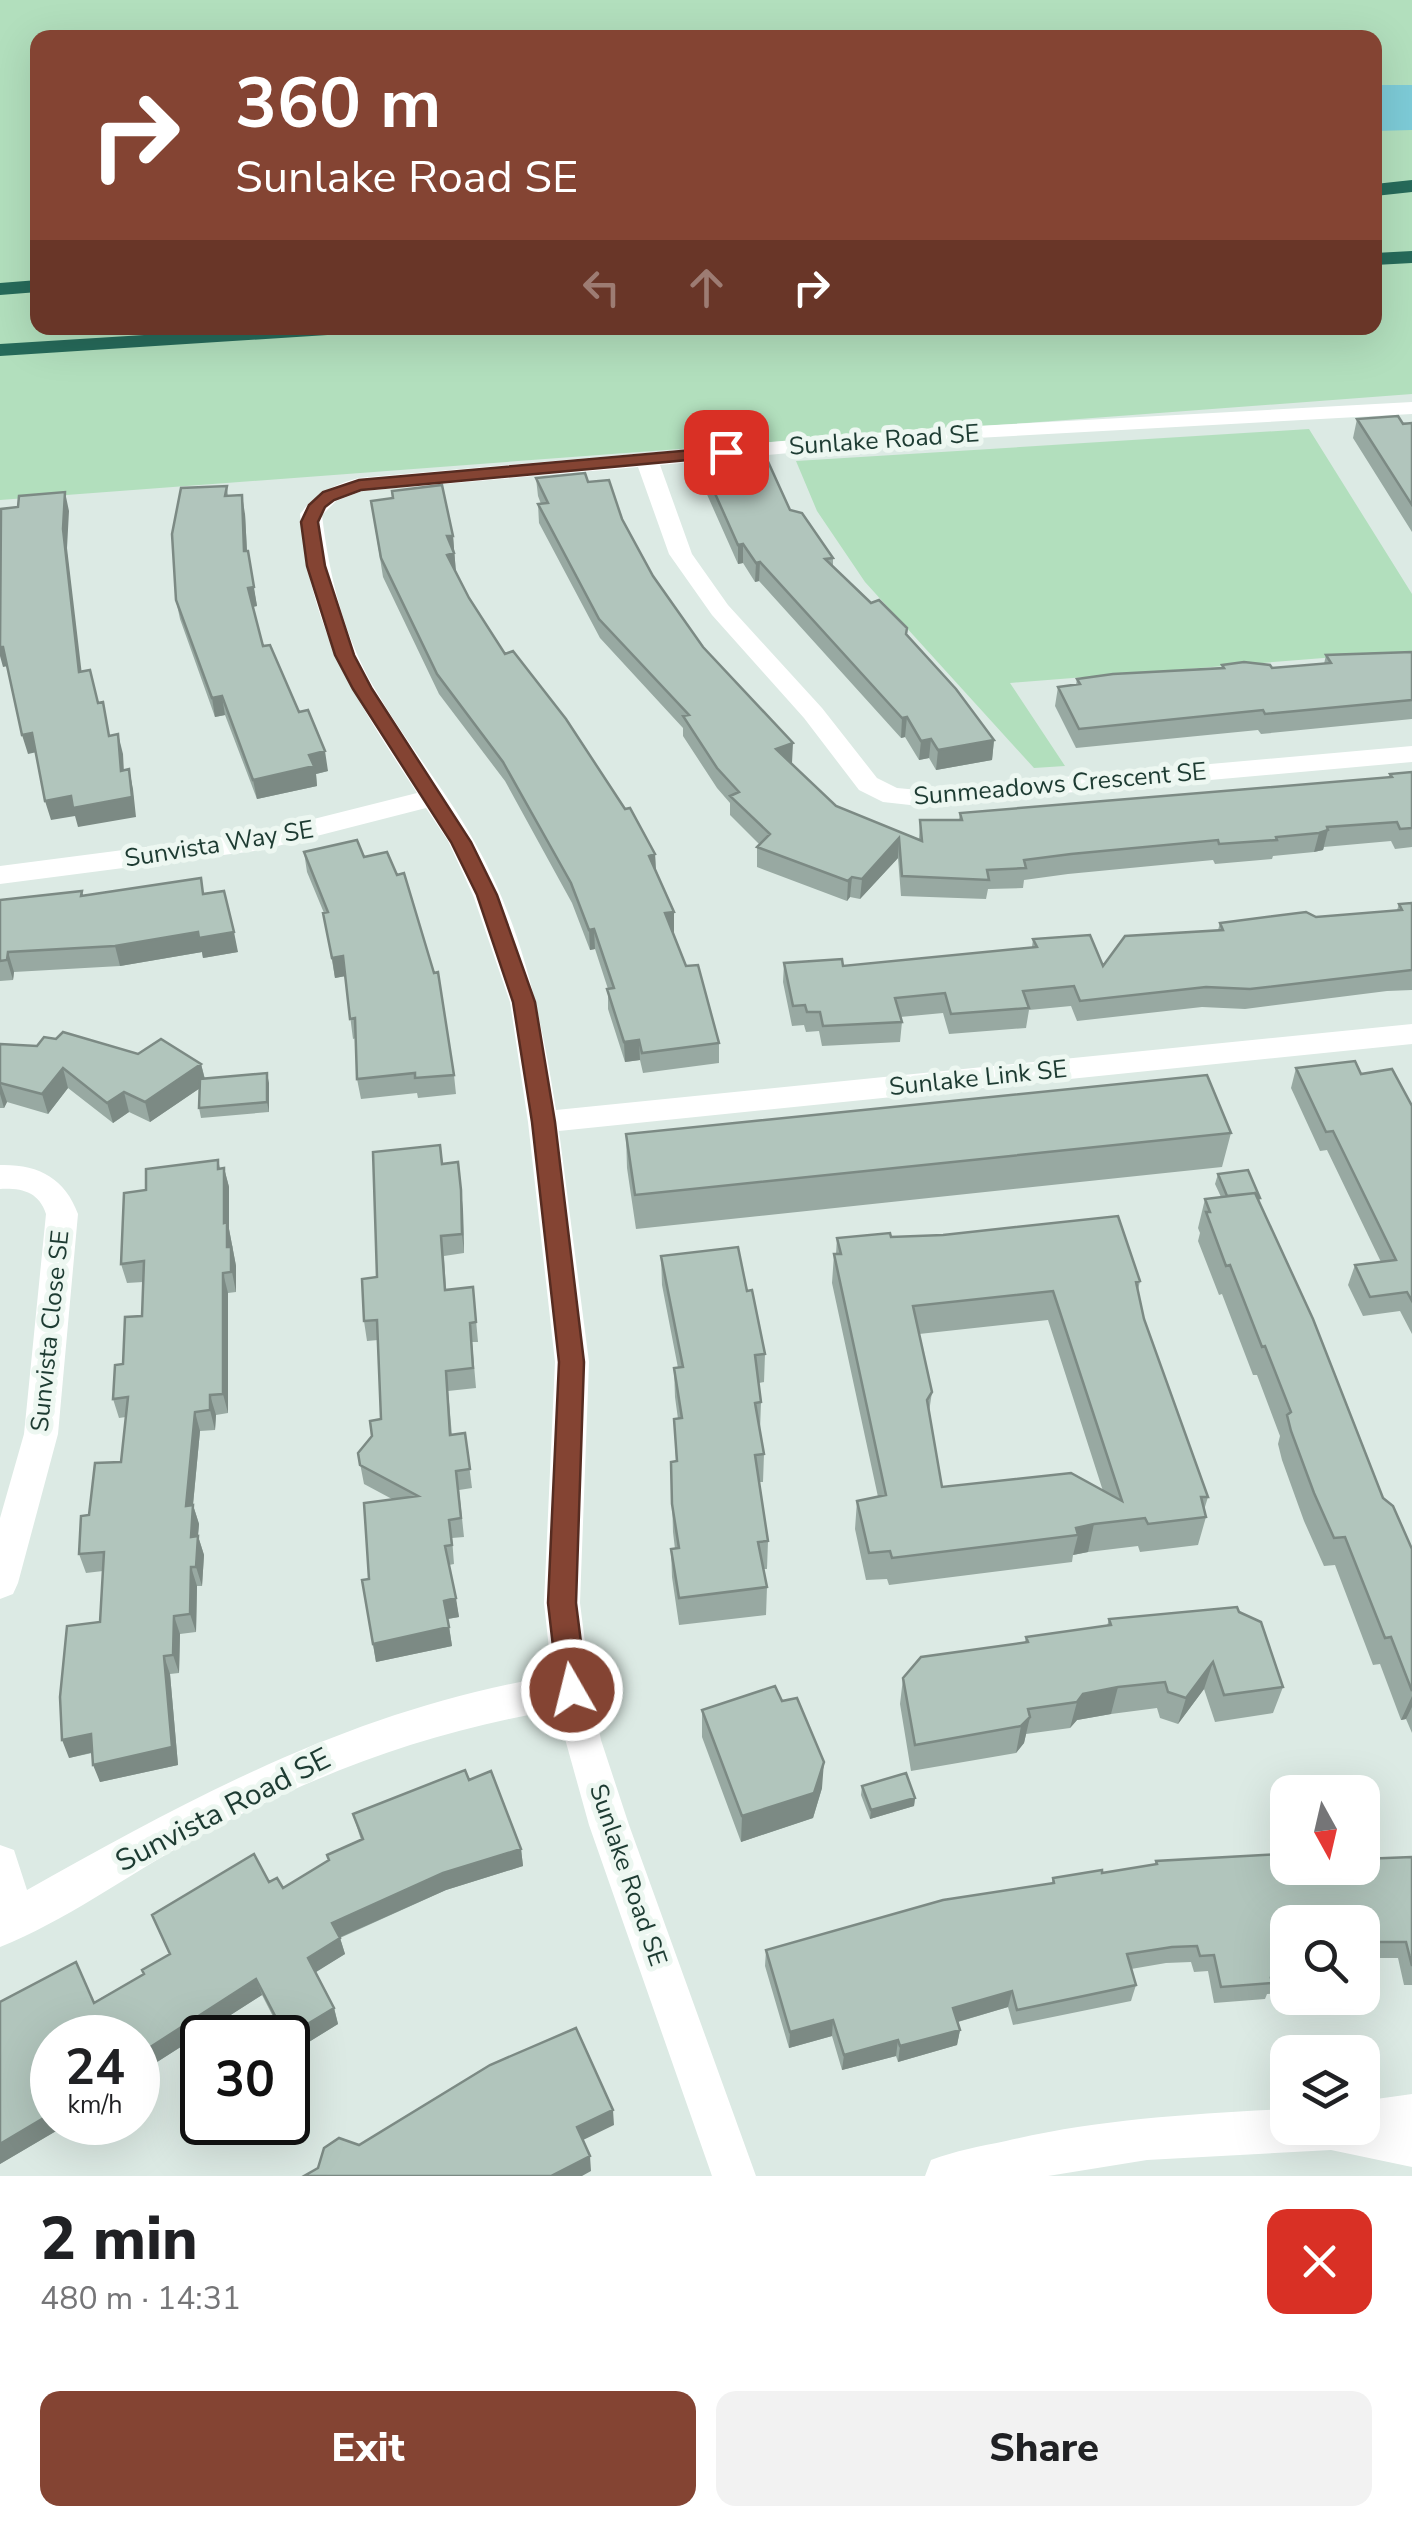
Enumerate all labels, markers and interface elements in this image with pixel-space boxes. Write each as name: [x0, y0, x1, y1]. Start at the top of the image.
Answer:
text: 360 m: [235, 56, 441, 152]
icon: right: [70, 70, 200, 200]
text: Sunlake Road SE: [235, 147, 578, 208]
icon: left: [574, 260, 629, 315]
icon: ahead: [679, 260, 734, 315]
icon: right: [784, 260, 839, 315]
pin: [684, 410, 769, 495]
street label: Sunlake Road SE: [788, 416, 980, 464]
icon: arrive: [699, 425, 754, 480]
street label: Sunmeadows Crescent SE: [912, 754, 1208, 814]
street label: Sunvista Way SE: [122, 812, 316, 876]
street label: Sunlake Link SE: [887, 1052, 1069, 1104]
street label: Sunvista Close SE: [23, 1229, 77, 1433]
position arrow: [520, 1638, 624, 1742]
street label: Sunvista Road SE: [108, 1738, 338, 1882]
north arrow: [1270, 1775, 1380, 1885]
map controls: [1270, 1775, 1380, 2145]
street label: Sunlake Road SE: [581, 1779, 675, 1971]
button: search: [1270, 1905, 1380, 2015]
speed limit sign: 30: [180, 2015, 310, 2145]
text: 24: [65, 2033, 125, 2102]
button: layers: [1270, 2035, 1380, 2145]
text: km/h: [67, 2088, 123, 2122]
text: 2 min: [40, 2198, 198, 2280]
button: close: [1267, 2209, 1372, 2314]
text: 480 m · 14:31: [40, 2277, 241, 2320]
button: Exit: [40, 2391, 696, 2506]
button: Share: [716, 2391, 1372, 2506]

